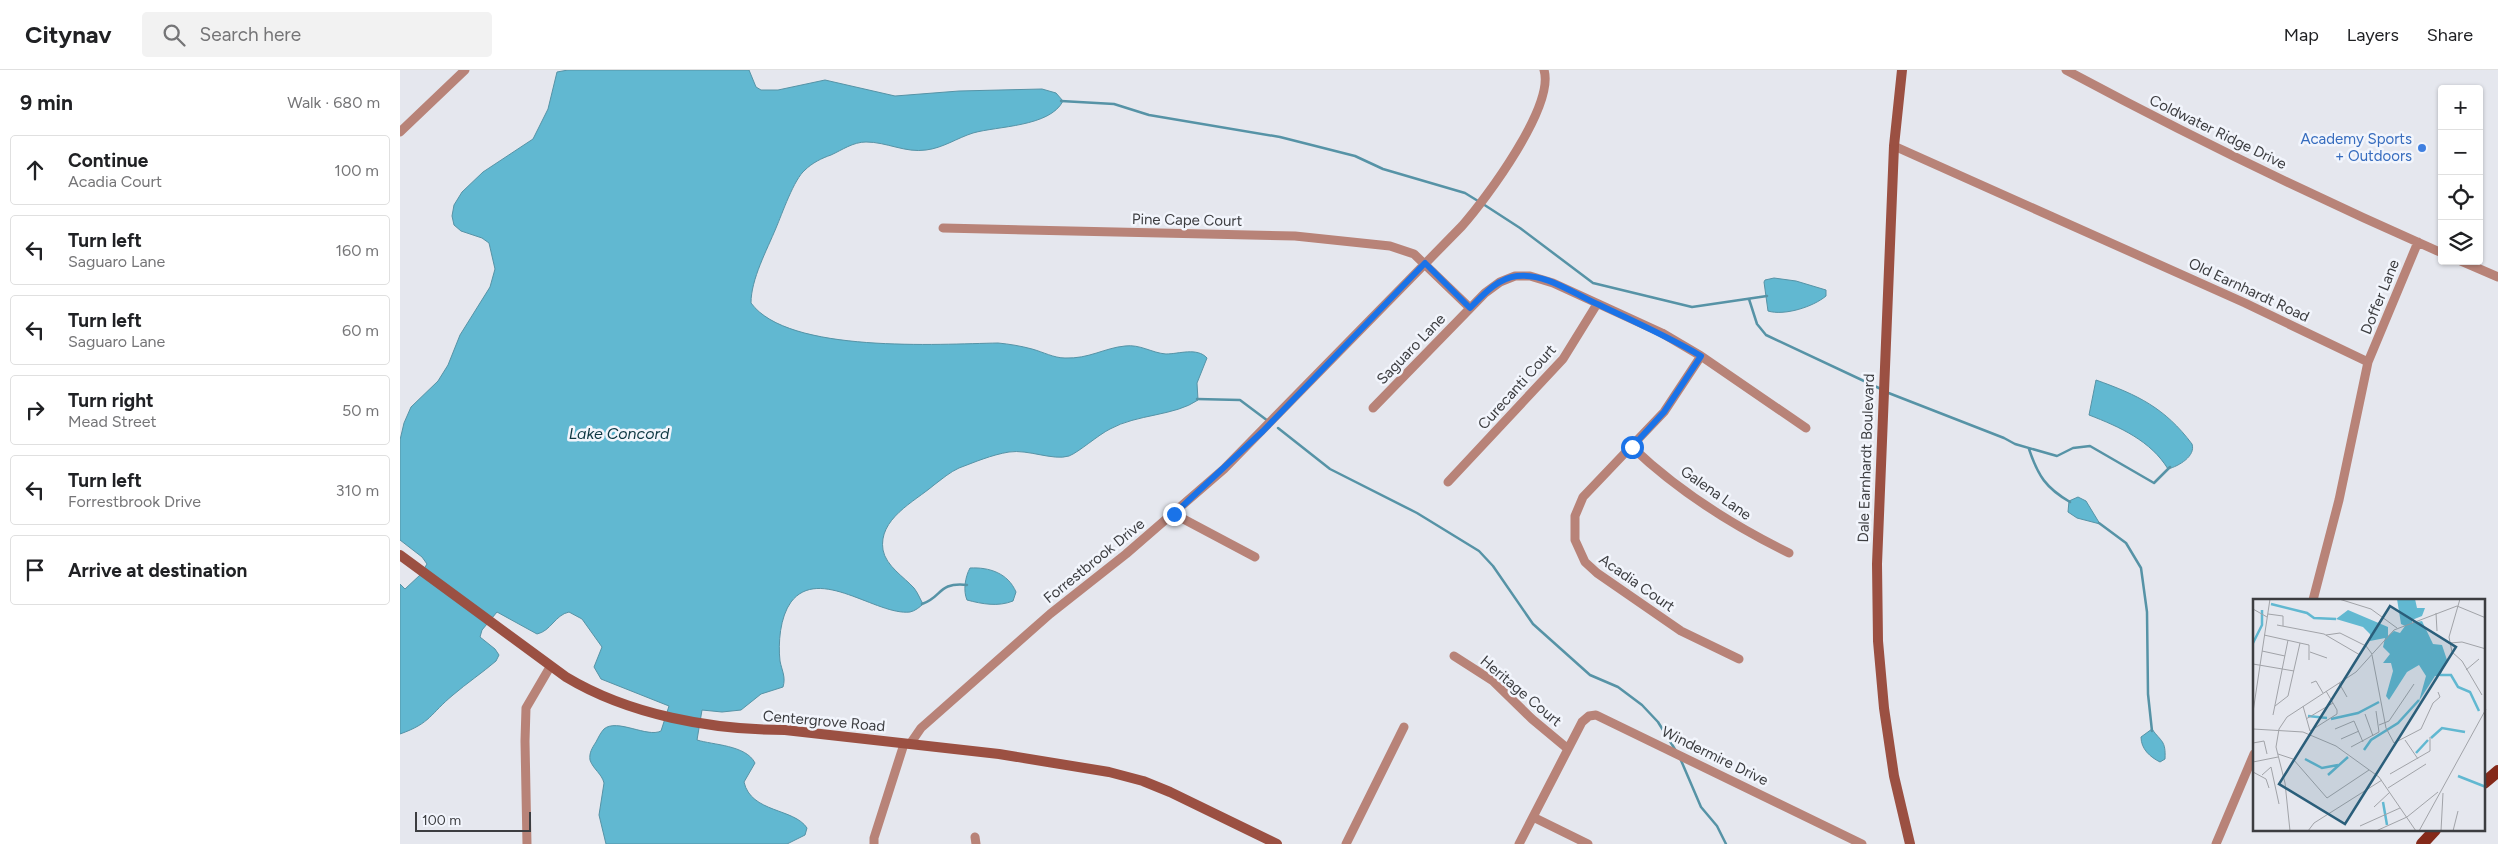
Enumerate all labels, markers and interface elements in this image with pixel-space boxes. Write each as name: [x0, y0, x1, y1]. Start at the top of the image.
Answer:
search box: [142, 12, 492, 57]
text: Citynav: [25, 20, 112, 49]
icon: search: [160, 21, 188, 49]
text: Search here: [200, 23, 301, 46]
text: Map: [2284, 24, 2319, 46]
text: Layers: [2347, 24, 2399, 46]
text: Share: [2427, 24, 2473, 46]
map controls: [2438, 85, 2483, 265]
button: +: [2438, 85, 2483, 130]
text: 9 min: [20, 90, 73, 115]
street label: Coldwater Ridge Drive: [2146, 91, 2290, 173]
text: Walk · 680 m: [287, 93, 380, 112]
place label: Academy Sports + Outdoors: [2300, 130, 2412, 165]
button: −: [2438, 130, 2483, 175]
marker: Academy Sports + Outdoors: [2416, 142, 2428, 154]
text: Continue: [68, 149, 148, 172]
icon: ahead: [21, 156, 49, 184]
text: 100 m: [334, 161, 379, 180]
text: Acadia Court: [68, 172, 162, 191]
button: locate: [2438, 175, 2483, 220]
street label: Pine Cape Court: [1132, 210, 1243, 230]
button: layers: [2438, 220, 2483, 265]
text: Turn left: [68, 229, 142, 252]
icon: left: [21, 236, 49, 264]
text: 160 m: [336, 241, 379, 260]
text: Saguaro Lane: [68, 252, 165, 271]
street label: Old Earnhardt Road: [2186, 254, 2312, 326]
street label: Doffer Lane: [2357, 257, 2403, 337]
text: Turn left: [68, 309, 142, 332]
street label: Saguaro Lane: [1373, 310, 1449, 388]
icon: left: [21, 316, 49, 344]
text: 60 m: [342, 321, 379, 340]
text: Saguaro Lane: [68, 332, 165, 351]
street label: Curecanti Court: [1474, 341, 1560, 433]
street label: Dale Earnhardt Boulevard: [1854, 373, 1878, 543]
text: Turn right: [68, 389, 154, 412]
icon: right: [21, 396, 49, 424]
text: 50 m: [342, 401, 379, 420]
text: Mead Street: [68, 412, 157, 431]
water label: Lake Concord: [569, 424, 670, 443]
route start: [1621, 436, 1644, 459]
street label: Galena Lane: [1677, 462, 1755, 524]
text: Turn left: [68, 469, 142, 492]
icon: left: [21, 476, 49, 504]
text: 310 m: [336, 481, 379, 500]
text: Forrestbrook Drive: [68, 492, 201, 511]
route end: [1163, 503, 1186, 526]
street label: Forrestbrook Drive: [1040, 515, 1148, 607]
street label: Acadia Court: [1596, 550, 1679, 616]
icon: arrive: [21, 556, 49, 584]
text: Arrive at destination: [68, 559, 247, 582]
inset map: [2253, 599, 2486, 832]
street label: Heritage Court: [1477, 652, 1566, 730]
street label: Centergrove Road: [762, 707, 886, 735]
street label: Windermire Drive: [1659, 722, 1771, 790]
scale bar: [415, 809, 531, 832]
text: 100 m: [422, 812, 461, 829]

